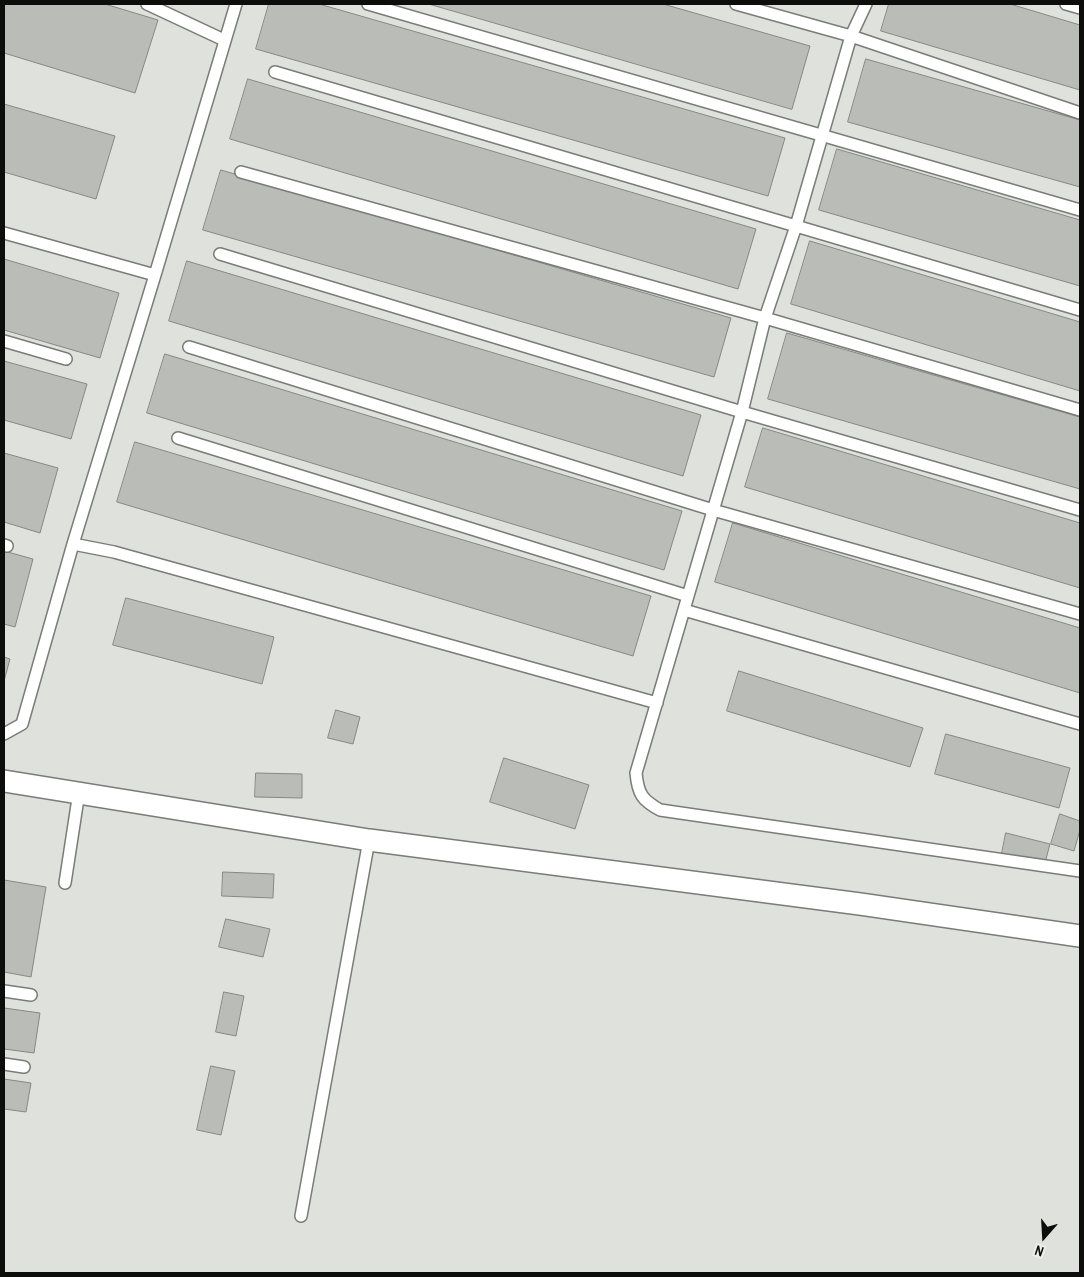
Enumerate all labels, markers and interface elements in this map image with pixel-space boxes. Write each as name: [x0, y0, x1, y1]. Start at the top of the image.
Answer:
north arrow: [1019, 1212, 1069, 1262]
text: N: [1032, 1241, 1046, 1261]

